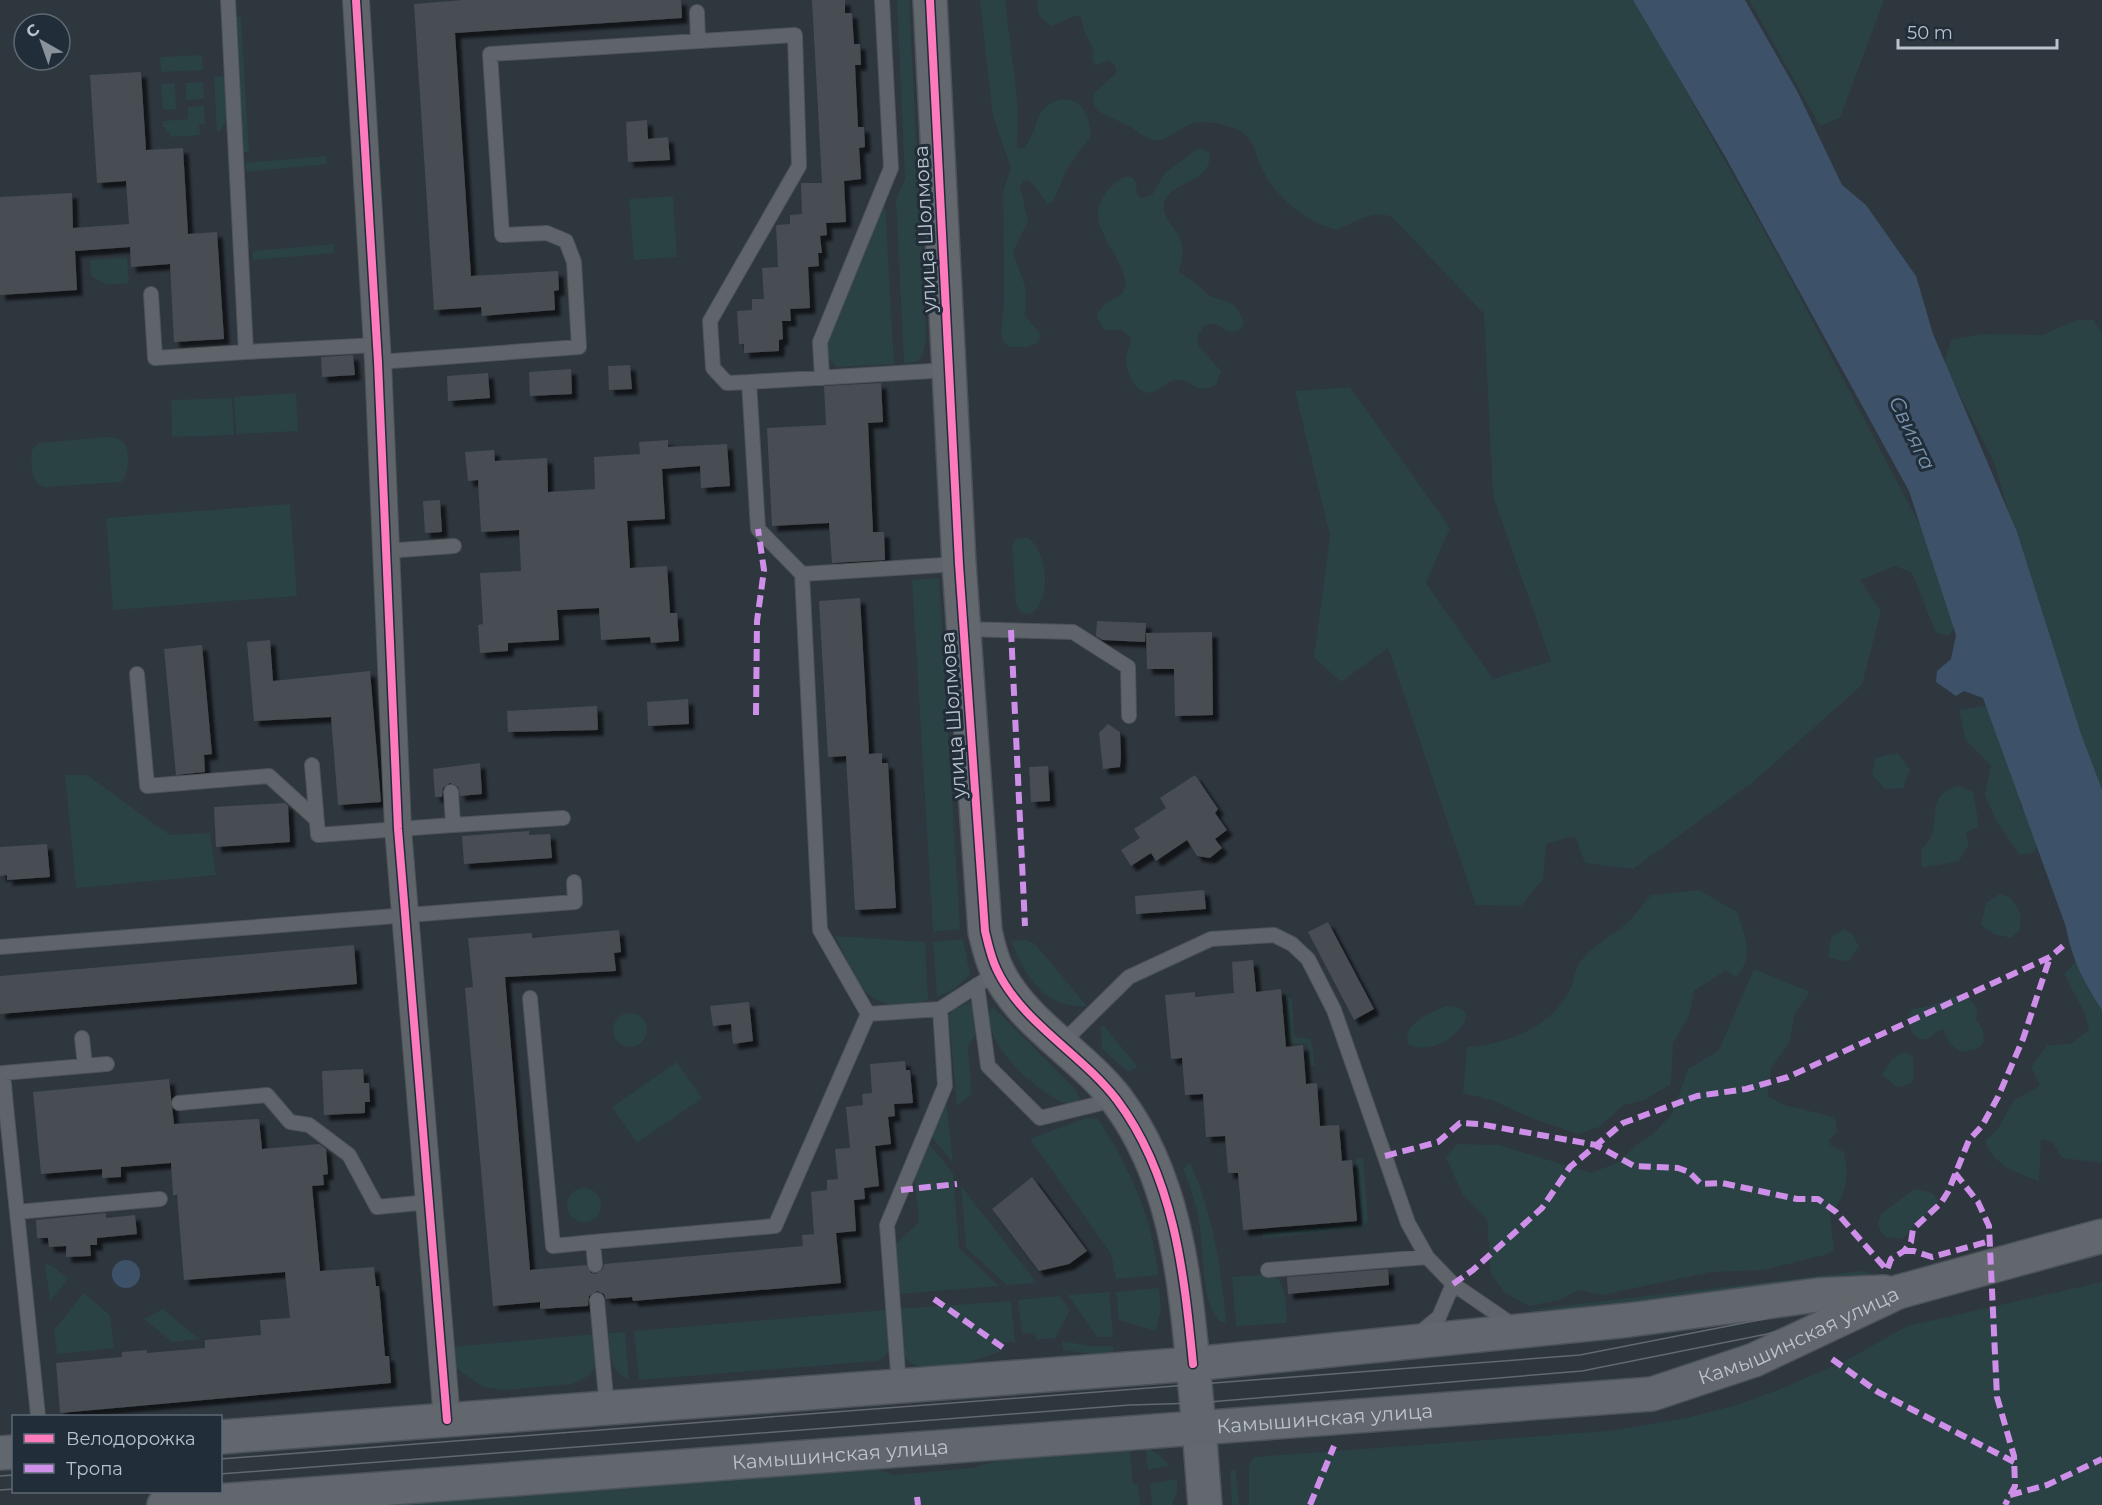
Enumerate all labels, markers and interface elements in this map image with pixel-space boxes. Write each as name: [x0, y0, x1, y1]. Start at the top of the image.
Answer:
north arrow: [12, 12, 72, 72]
scale bar: [1898, 12, 2057, 50]
text: С: [22, 20, 44, 42]
text: 50 m: [1907, 22, 1953, 44]
street label: улица Шолмова: [909, 145, 941, 314]
water label: Свияга: [1884, 392, 1941, 474]
street label: улица Шолмова: [935, 631, 971, 800]
street label: Камышинская улица: [1695, 1281, 1903, 1390]
street label: Камышинская улица: [1216, 1398, 1434, 1438]
legend: [12, 1415, 222, 1493]
text: Велодорожка: [66, 1428, 195, 1450]
street label: Камышинская улица: [731, 1435, 949, 1475]
text: Тропа: [66, 1458, 123, 1480]

